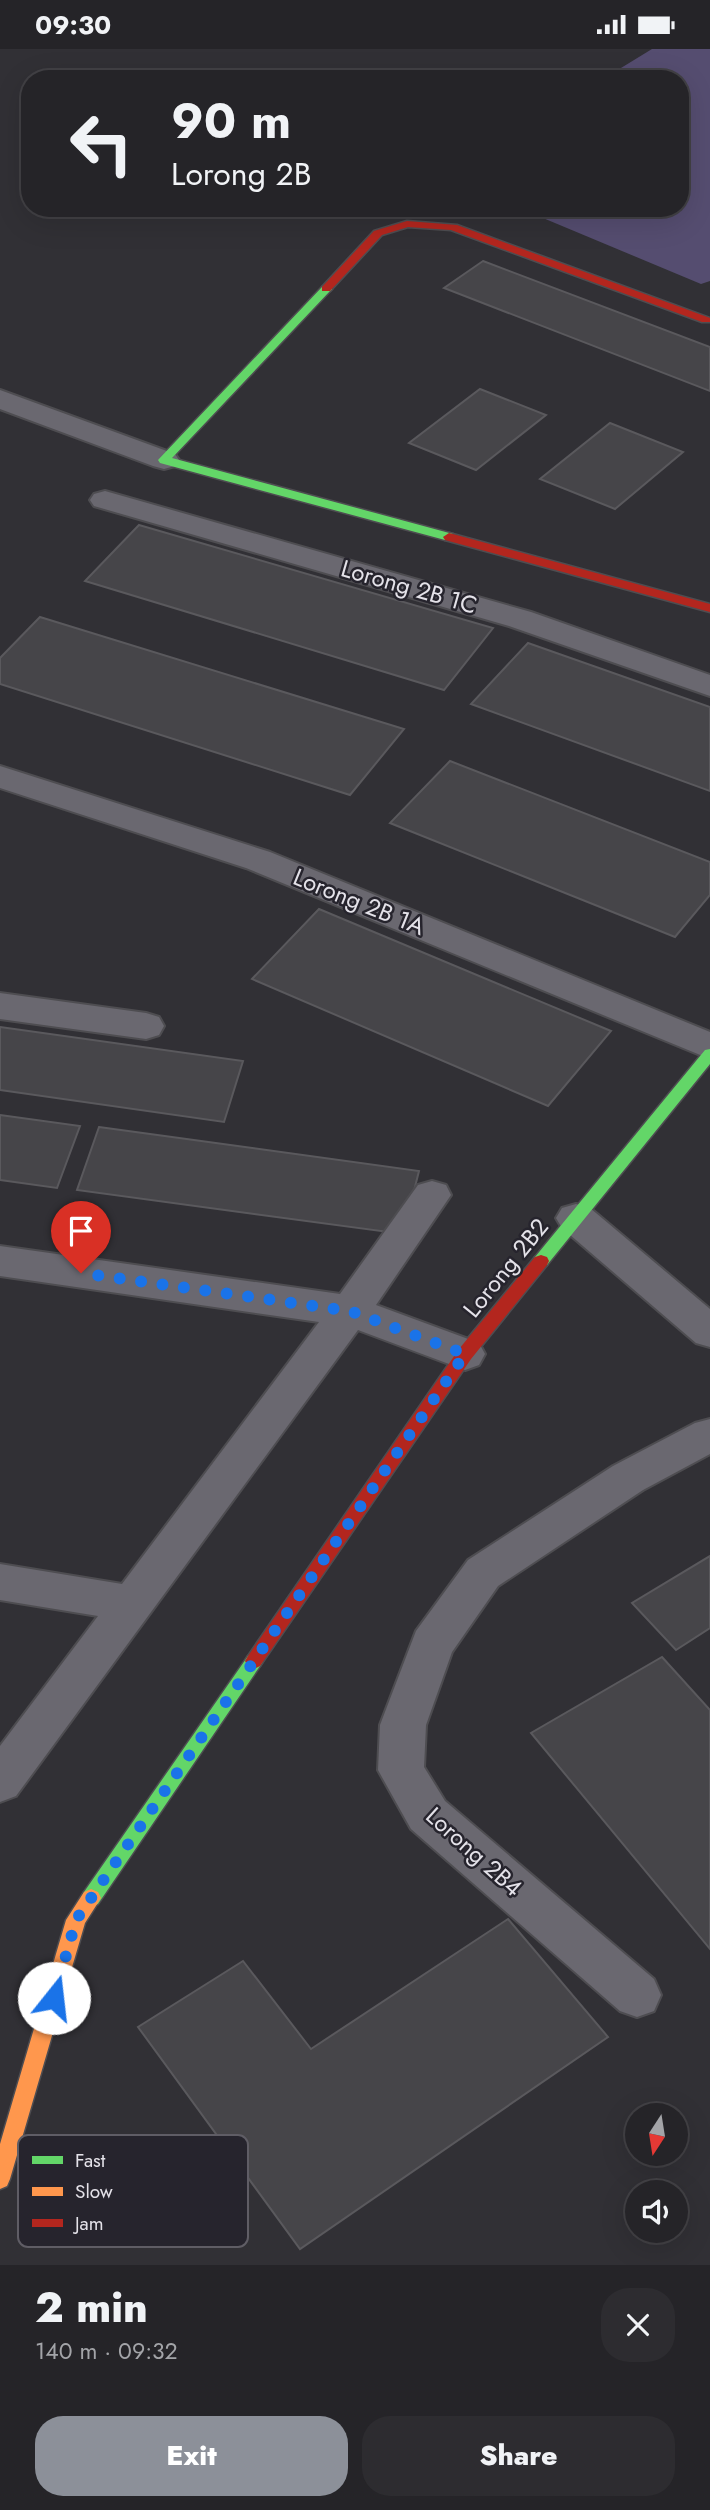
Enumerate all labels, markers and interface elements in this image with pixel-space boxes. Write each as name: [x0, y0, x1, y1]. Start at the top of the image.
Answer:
text: 09:30: [35, 6, 111, 44]
text: 90 m: [171, 86, 291, 156]
icon: left: [56, 98, 147, 189]
text: Lorong 2B: [171, 151, 312, 197]
street label: Lorong 2B 1C: [337, 550, 481, 623]
street label: Lorong 2B 1A: [288, 859, 430, 944]
pin: [51, 1201, 111, 1273]
street label: Lorong 2B2: [455, 1210, 557, 1325]
icon: arrive: [62, 1212, 100, 1250]
street label: Lorong 2B4: [418, 1799, 530, 1905]
position arrow: [17, 1961, 91, 2035]
north arrow: [625, 2103, 688, 2167]
map controls: [625, 2103, 688, 2243]
legend: [18, 2135, 248, 2247]
text: Fast: [75, 2147, 106, 2174]
text: Slow: [75, 2178, 113, 2205]
button: sound: [625, 2180, 688, 2243]
text: Jam: [72, 2210, 104, 2237]
text: 2 min: [35, 2277, 148, 2338]
button: close: [601, 2288, 675, 2362]
text: 140 m · 09:32: [35, 2334, 178, 2368]
button: Exit: [35, 2416, 348, 2496]
button: Share: [362, 2416, 675, 2496]

